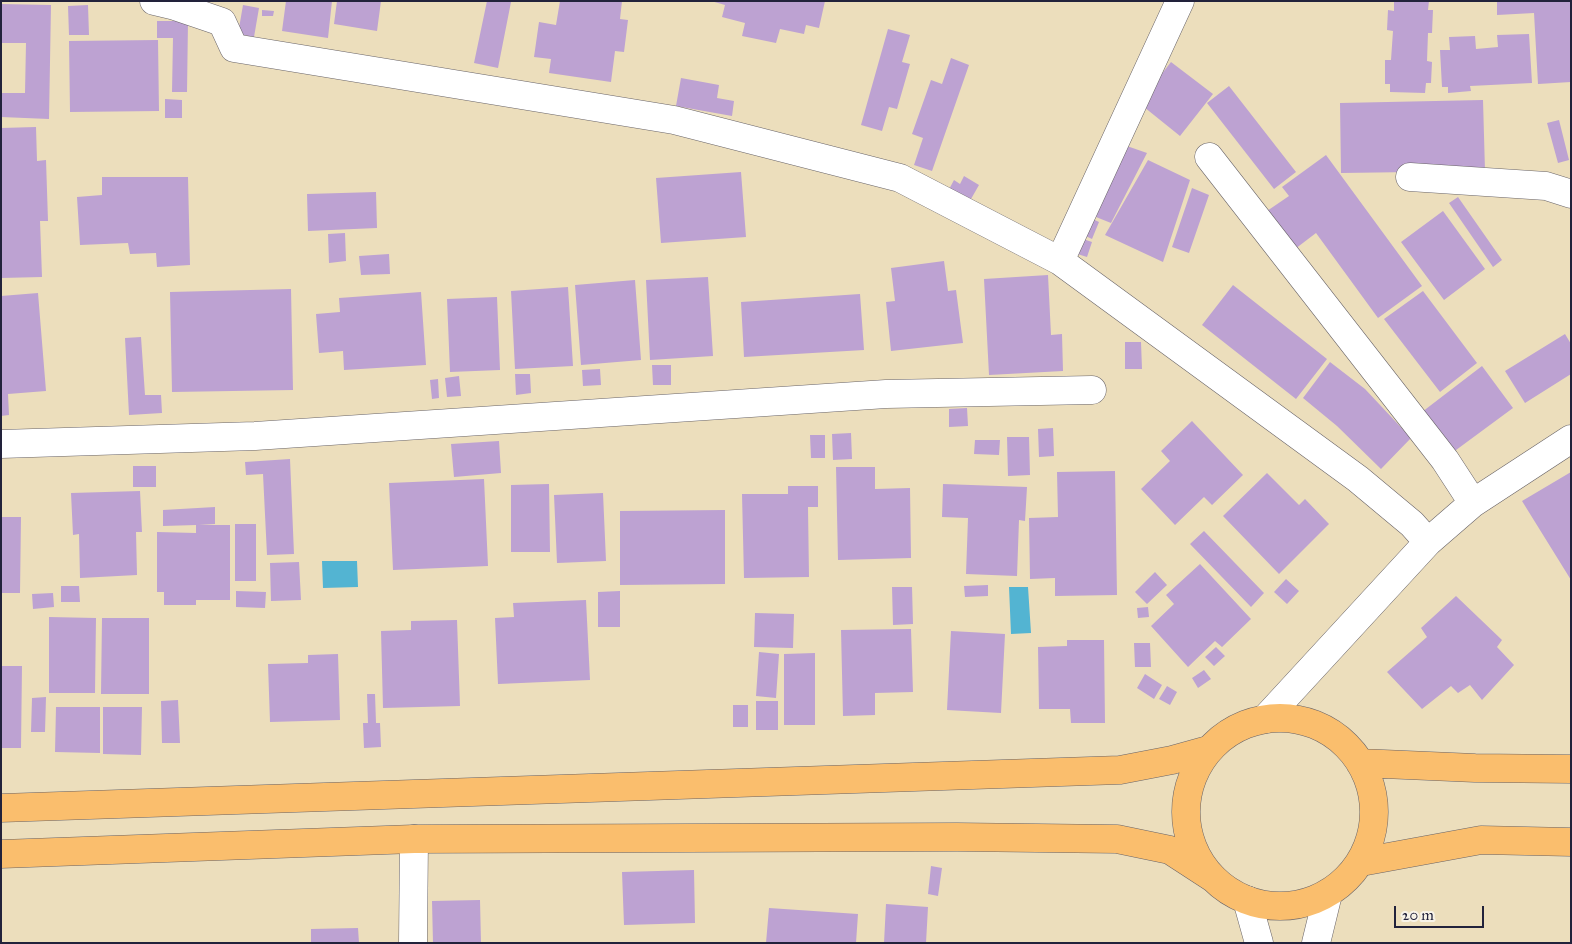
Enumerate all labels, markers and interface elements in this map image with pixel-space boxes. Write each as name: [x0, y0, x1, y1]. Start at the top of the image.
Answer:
scale bar: [1397, 896, 1487, 928]
text: 20 m: [1402, 906, 1434, 924]

